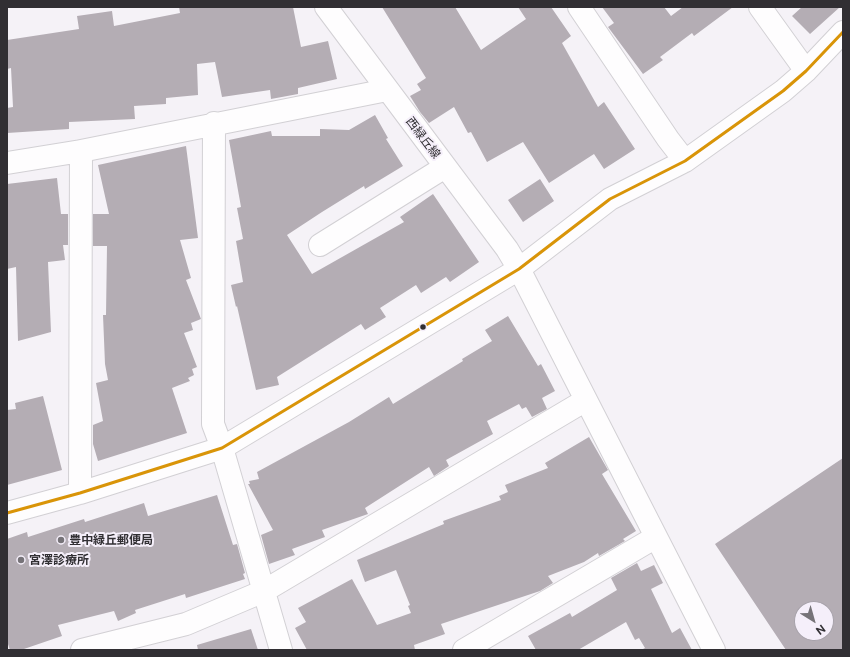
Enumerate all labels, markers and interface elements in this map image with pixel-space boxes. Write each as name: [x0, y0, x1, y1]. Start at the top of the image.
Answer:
street label: 西緑丘線: [403, 114, 443, 162]
unlabelled marker: [418, 322, 428, 332]
place label: 豊中緑丘郵便局: [69, 533, 153, 547]
marker: 豊中緑丘郵便局: [56, 535, 66, 545]
place label: 宮澤診療所: [29, 553, 89, 567]
marker: 宮澤診療所: [16, 555, 26, 565]
north arrow: [794, 601, 834, 641]
text: N: [814, 622, 828, 637]

